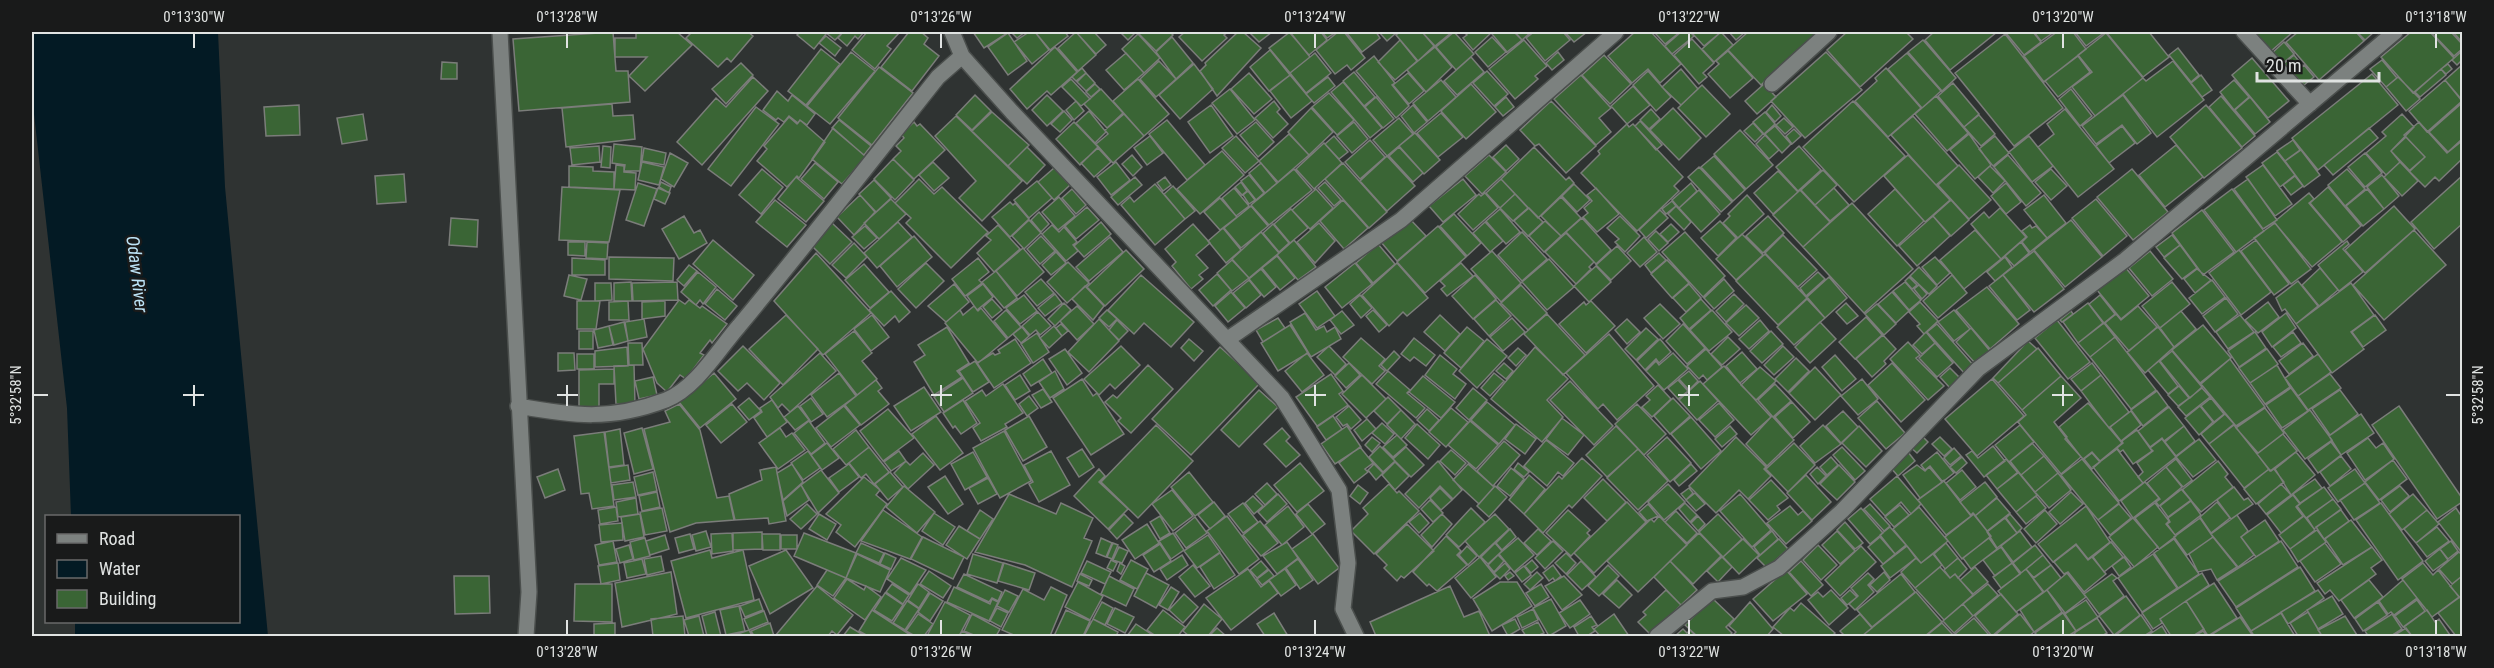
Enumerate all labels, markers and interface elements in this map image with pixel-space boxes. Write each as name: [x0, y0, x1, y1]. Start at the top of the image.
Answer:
text: 0°13'30"W: [163, 8, 225, 26]
text: 0°13'28"W: [536, 8, 598, 26]
text: 0°13'26"W: [910, 8, 972, 26]
text: 0°13'24"W: [1284, 8, 1346, 26]
text: 0°13'22"W: [1658, 8, 1720, 26]
text: 0°13'20"W: [2032, 8, 2094, 26]
text: 0°13'18"W: [2405, 8, 2467, 26]
scale bar: [2257, 45, 2378, 83]
text: 20 m: [2266, 55, 2301, 76]
water label: Odaw River: [122, 234, 153, 314]
text: 5°32'58"N: [7, 365, 25, 425]
text: 5°32'58"N: [2469, 365, 2487, 425]
legend: [45, 515, 240, 623]
text: Road: [99, 528, 135, 549]
text: Water: [99, 558, 141, 579]
text: Building: [99, 588, 156, 609]
text: 0°13'28"W: [536, 643, 598, 661]
text: 0°13'26"W: [910, 643, 972, 661]
text: 0°13'24"W: [1284, 643, 1346, 661]
text: 0°13'22"W: [1658, 643, 1720, 661]
text: 0°13'20"W: [2032, 643, 2094, 661]
text: 0°13'18"W: [2405, 643, 2467, 661]

